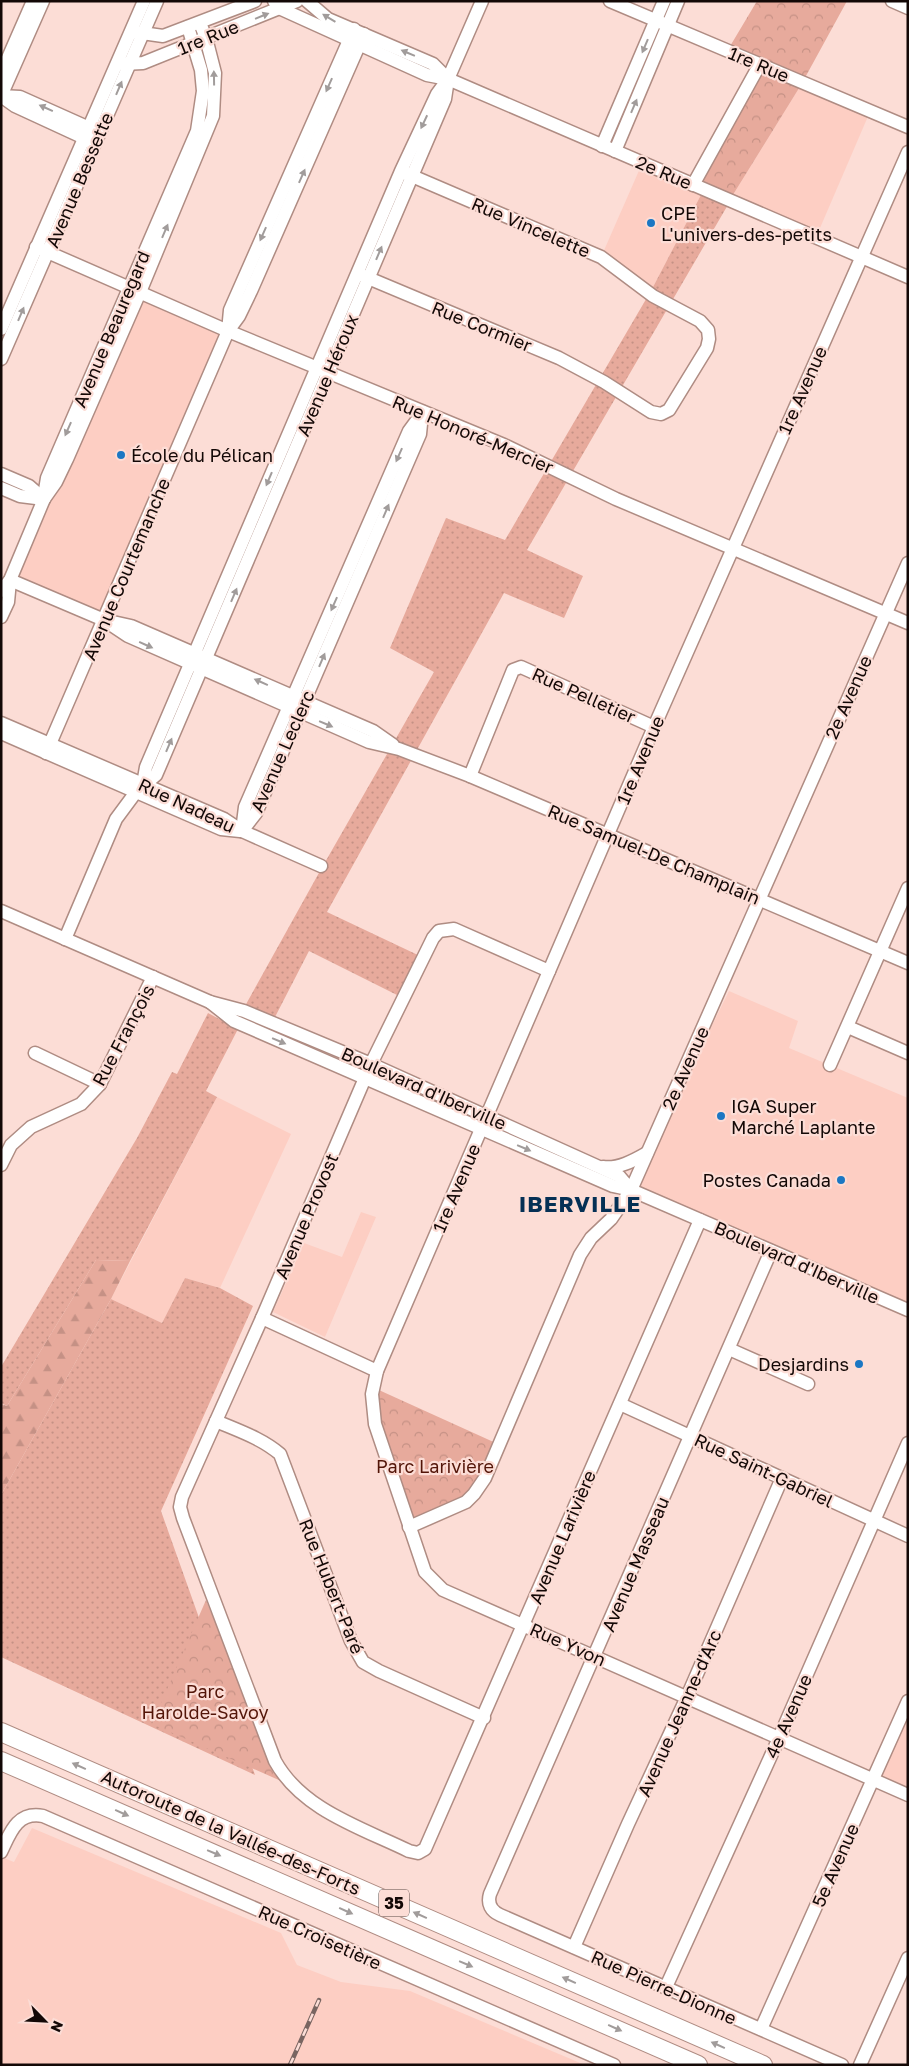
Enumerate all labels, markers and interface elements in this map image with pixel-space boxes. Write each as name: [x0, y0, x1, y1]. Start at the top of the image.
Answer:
one-way arrow: [255, 11, 269, 19]
one-way arrow: [322, 13, 335, 22]
street label: 1re Rue: [174, 15, 242, 59]
one-way arrow: [641, 39, 649, 54]
street label: 1re Rue: [725, 41, 793, 87]
one-way arrow: [401, 49, 415, 57]
one-way arrow: [210, 70, 218, 86]
one-way arrow: [324, 78, 332, 92]
one-way arrow: [116, 81, 124, 95]
one-way arrow: [630, 99, 638, 113]
one-way arrow: [39, 104, 53, 112]
street label: Avenue Bessette: [41, 109, 117, 251]
one-way arrow: [420, 114, 428, 129]
street label: 2e Rue: [633, 150, 695, 194]
one-way arrow: [298, 169, 306, 183]
street label: Rue Vincelette: [468, 192, 594, 262]
place label: CPE L'univers-des-petits: [661, 202, 832, 245]
marker: CPE L'univers-des-petits: [645, 217, 657, 229]
one-way arrow: [162, 224, 170, 238]
one-way arrow: [259, 227, 267, 241]
one-way arrow: [376, 245, 384, 260]
street label: Avenue Beauregard: [68, 247, 154, 411]
street label: Rue Cormier: [429, 296, 535, 356]
one-way arrow: [17, 307, 25, 322]
street label: Avenue Héroux: [291, 311, 363, 439]
street label: 1re Avenue: [773, 343, 831, 437]
street label: Rue Honoré-Mercier: [389, 390, 557, 478]
one-way arrow: [64, 422, 72, 436]
place label: École du Pélican: [131, 444, 273, 466]
one-way arrow: [395, 448, 403, 462]
marker: École du Pélican: [115, 449, 127, 461]
one-way arrow: [265, 472, 273, 486]
street label: Avenue Courtemanche: [78, 475, 174, 663]
one-way arrow: [383, 504, 391, 518]
one-way arrow: [230, 588, 238, 602]
one-way arrow: [329, 597, 337, 611]
one-way arrow: [138, 640, 153, 649]
street label: 2e Avenue: [820, 652, 876, 742]
one-way arrow: [319, 653, 327, 668]
street label: Rue Pelletier: [529, 662, 639, 728]
one-way arrow: [254, 678, 268, 686]
street label: Avenue Leclerc: [245, 687, 319, 815]
street label: 1re Avenue: [611, 712, 669, 808]
one-way arrow: [319, 720, 333, 728]
one-way arrow: [166, 738, 174, 752]
street label: Rue Nadeau: [135, 773, 239, 837]
street label: Rue Samuel-De Champlain: [545, 799, 763, 909]
street label: Rue François: [87, 981, 159, 1089]
street label: 2e Avenue: [657, 1023, 713, 1113]
one-way arrow: [272, 1037, 286, 1045]
street label: Boulevard d'Iberville: [338, 1042, 510, 1134]
place label: IGA Super Marché Laplante: [731, 1095, 875, 1138]
marker: IGA Super Marché Laplante: [715, 1110, 727, 1122]
street label: 1re Avenue: [427, 1140, 485, 1236]
one-way arrow: [517, 1145, 531, 1153]
street label: Avenue Provost: [270, 1150, 342, 1282]
place label: Postes Canada: [702, 1169, 831, 1191]
marker: Postes Canada: [835, 1174, 847, 1186]
district label: IBERVILLE: [519, 1190, 641, 1217]
street label: Boulevard d'Iberville: [711, 1216, 883, 1308]
place label: Desjardins: [758, 1353, 849, 1375]
marker: Desjardins: [853, 1358, 865, 1370]
street label: Rue Saint-Gabriel: [691, 1428, 837, 1512]
park label: Parc Larivière: [376, 1455, 494, 1477]
street label: Avenue Larivière: [524, 1467, 600, 1607]
street label: Avenue Masseau: [597, 1493, 673, 1635]
street label: Rue Hubert-Paré: [295, 1515, 369, 1657]
street label: Rue Yvon: [527, 1618, 609, 1670]
street label: Avenue Jeanne-d'Arc: [632, 1626, 726, 1800]
street label: 4e Avenue: [760, 1671, 816, 1761]
park label: Parc Harolde-Savoy: [142, 1680, 269, 1723]
one-way arrow: [72, 1761, 86, 1769]
street label: Autoroute de la Vallée-des-Forts: [98, 1765, 364, 1899]
one-way arrow: [115, 1810, 129, 1818]
street label: 5e Avenue: [807, 1820, 863, 1910]
one-way arrow: [207, 1850, 221, 1858]
road number: 35: [379, 1890, 409, 1916]
street label: Rue Croisetière: [255, 1900, 385, 1974]
one-way arrow: [339, 1907, 353, 1915]
one-way arrow: [413, 1910, 427, 1918]
street label: Rue Pierre-Dionne: [588, 1945, 740, 2029]
one-way arrow: [459, 1960, 473, 1968]
one-way arrow: [562, 1975, 576, 1983]
north arrow: [20, 1996, 70, 2046]
text: N: [47, 2018, 67, 2035]
one-way arrow: [608, 2025, 622, 2033]
one-way arrow: [711, 2041, 725, 2049]

